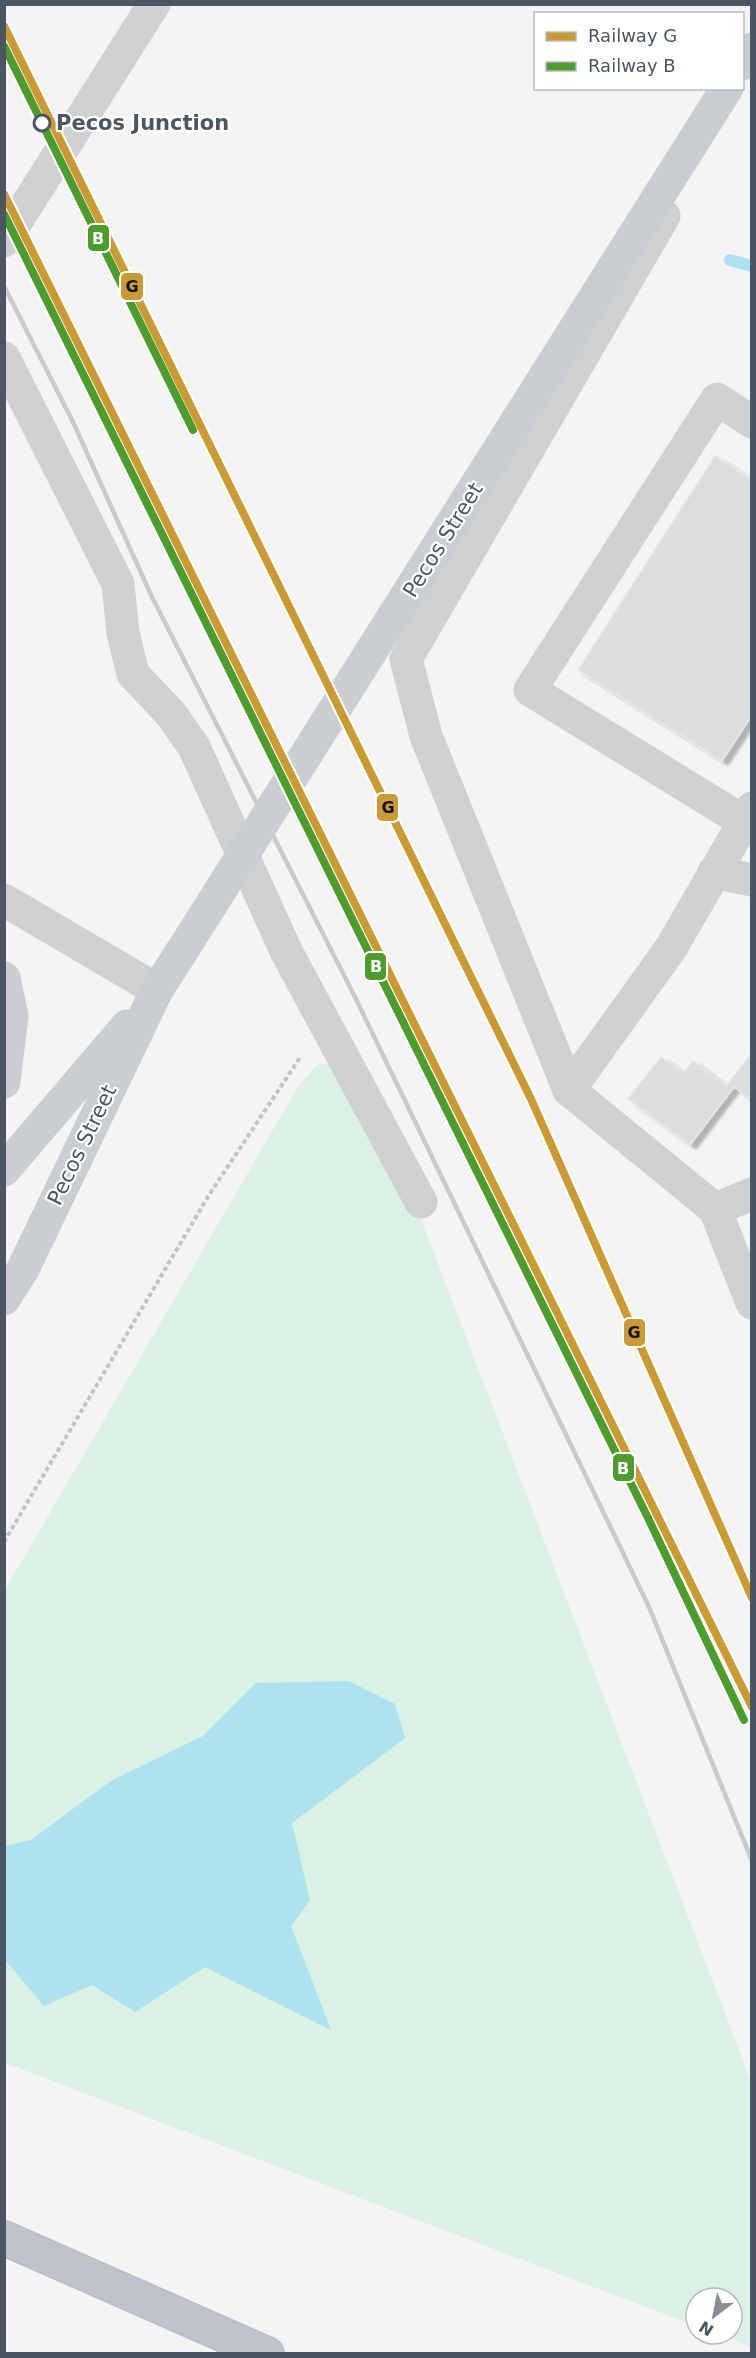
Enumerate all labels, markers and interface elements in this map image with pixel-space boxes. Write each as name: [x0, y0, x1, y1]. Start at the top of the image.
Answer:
legend: [534, 12, 744, 90]
text: Railway G: [588, 25, 677, 46]
text: Railway B: [588, 55, 676, 76]
place label: Pecos Junction: [56, 111, 229, 135]
marker: Pecos Junction: [33, 114, 51, 132]
line badge: B: [87, 224, 110, 252]
text: B: [92, 229, 104, 248]
line badge: G: [120, 272, 144, 301]
text: G: [125, 277, 139, 296]
street label: Pecos Street: [398, 478, 488, 602]
line badge: G: [376, 793, 399, 822]
text: G: [381, 798, 395, 817]
line badge: B: [364, 952, 387, 981]
text: B: [370, 957, 382, 976]
street label: Pecos Street: [43, 1081, 121, 1209]
line badge: G: [623, 1318, 646, 1347]
text: G: [627, 1323, 641, 1342]
line badge: B: [612, 1453, 635, 1482]
text: B: [617, 1459, 629, 1478]
north arrow: [684, 2286, 744, 2346]
text: N: [696, 2317, 717, 2340]

